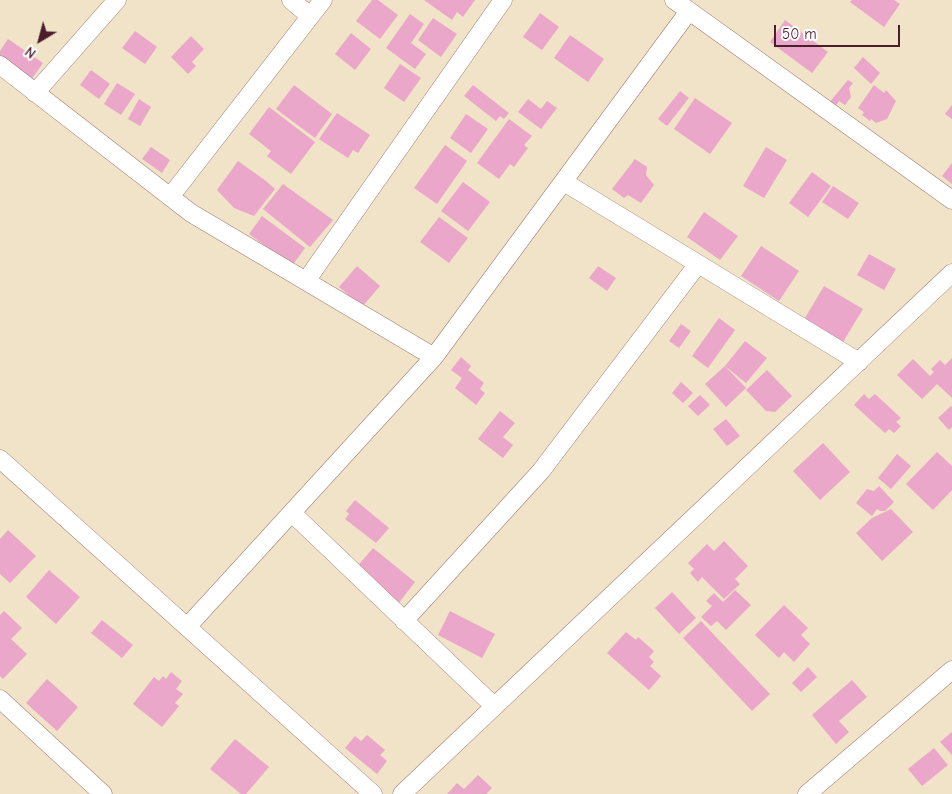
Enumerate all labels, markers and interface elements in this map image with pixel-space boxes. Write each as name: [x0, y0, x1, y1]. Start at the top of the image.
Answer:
north arrow: [15, 15, 65, 65]
scale bar: [777, 15, 903, 47]
text: 50 m: [782, 25, 817, 43]
text: N: [22, 43, 39, 62]

